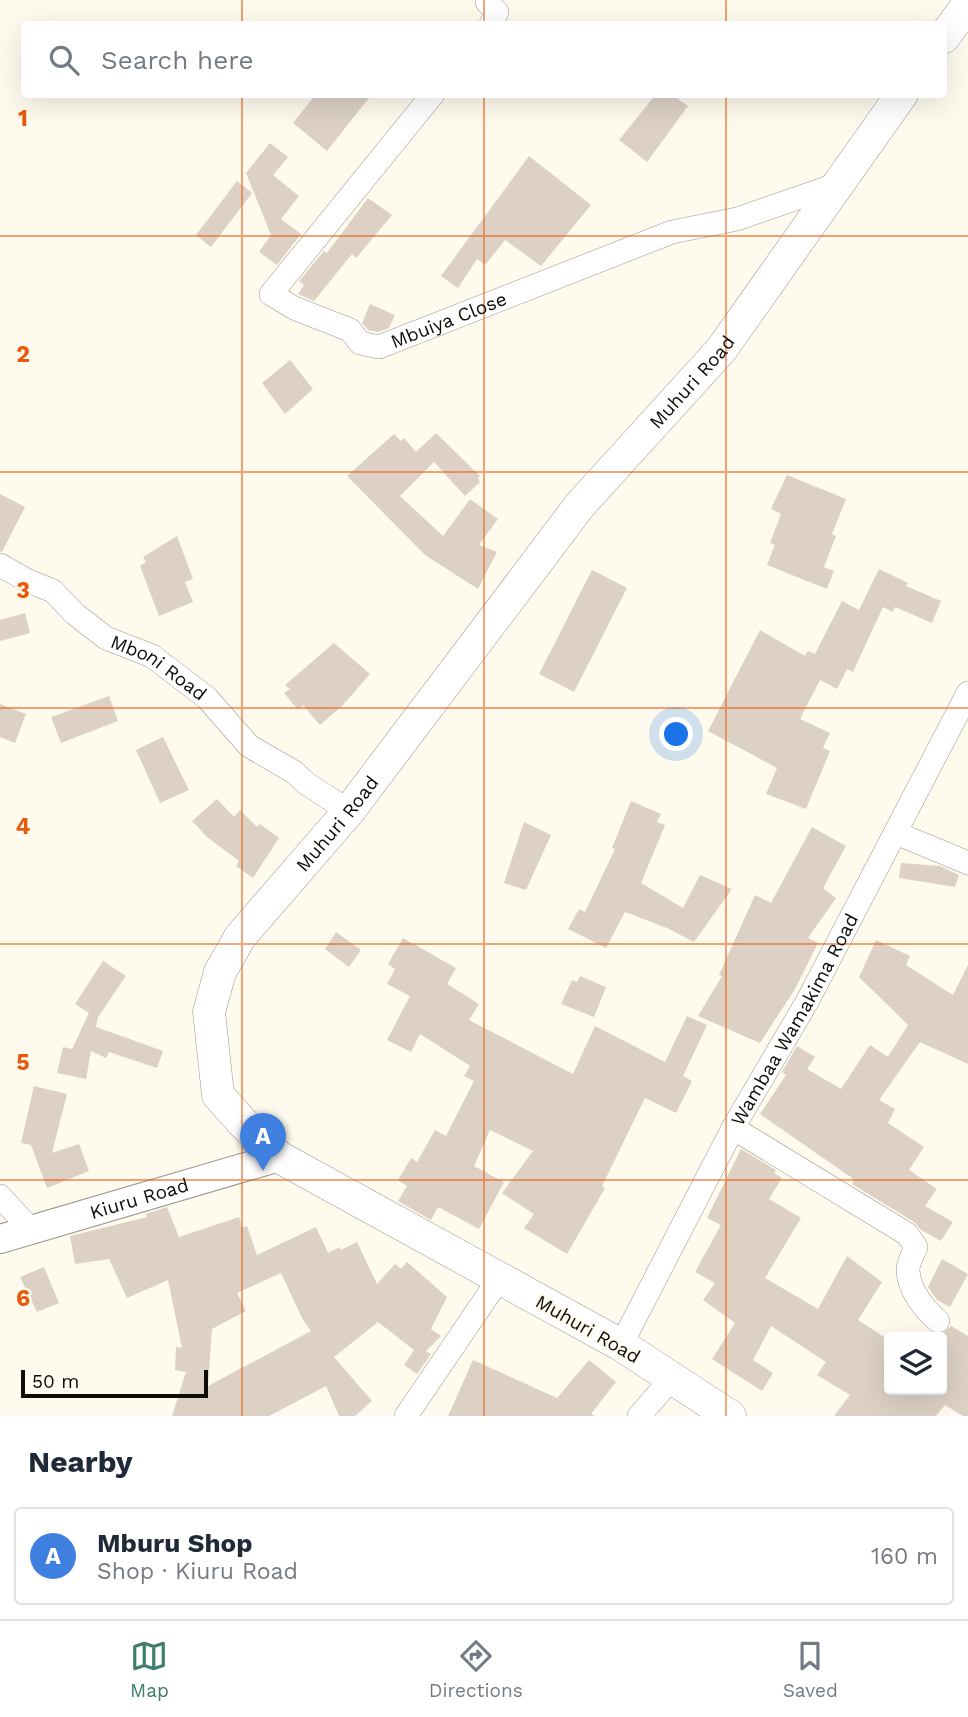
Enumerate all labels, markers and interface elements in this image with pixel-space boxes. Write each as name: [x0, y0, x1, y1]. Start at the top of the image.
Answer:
search box: [21, 21, 947, 98]
icon: search: [45, 41, 83, 79]
text: Search here: [101, 45, 253, 75]
text: 1: [18, 105, 28, 132]
street label: Mbuiya Close: [387, 287, 510, 353]
street label: Muhuri Road: [644, 331, 739, 433]
text: 2: [16, 341, 30, 368]
text: 3: [16, 577, 30, 604]
street label: Mboni Road: [108, 630, 211, 705]
your location: [659, 717, 693, 751]
street label: Muhuri Road: [291, 771, 383, 876]
text: 4: [16, 813, 31, 840]
street label: Wambaa Wamakima Road: [726, 909, 863, 1130]
text: 5: [16, 1049, 30, 1076]
pin: A: [240, 1113, 286, 1171]
street label: Kiuru Road: [87, 1173, 191, 1223]
text: 6: [16, 1285, 30, 1312]
street label: Muhuri Road: [532, 1290, 644, 1368]
map controls: [884, 1332, 947, 1395]
button: layers: [884, 1332, 947, 1395]
scale bar: [21, 1367, 208, 1399]
text: 50 m: [32, 1370, 79, 1393]
text: Nearby: [28, 1444, 133, 1479]
text: Mburu Shop: [97, 1528, 252, 1558]
text: A: [45, 1543, 61, 1570]
text: 160 m: [871, 1543, 938, 1570]
text: Shop · Kiuru Road: [97, 1558, 298, 1585]
tab: Map: [130, 1637, 169, 1702]
tab: Directions: [429, 1637, 523, 1702]
tab: Saved: [783, 1637, 838, 1702]

